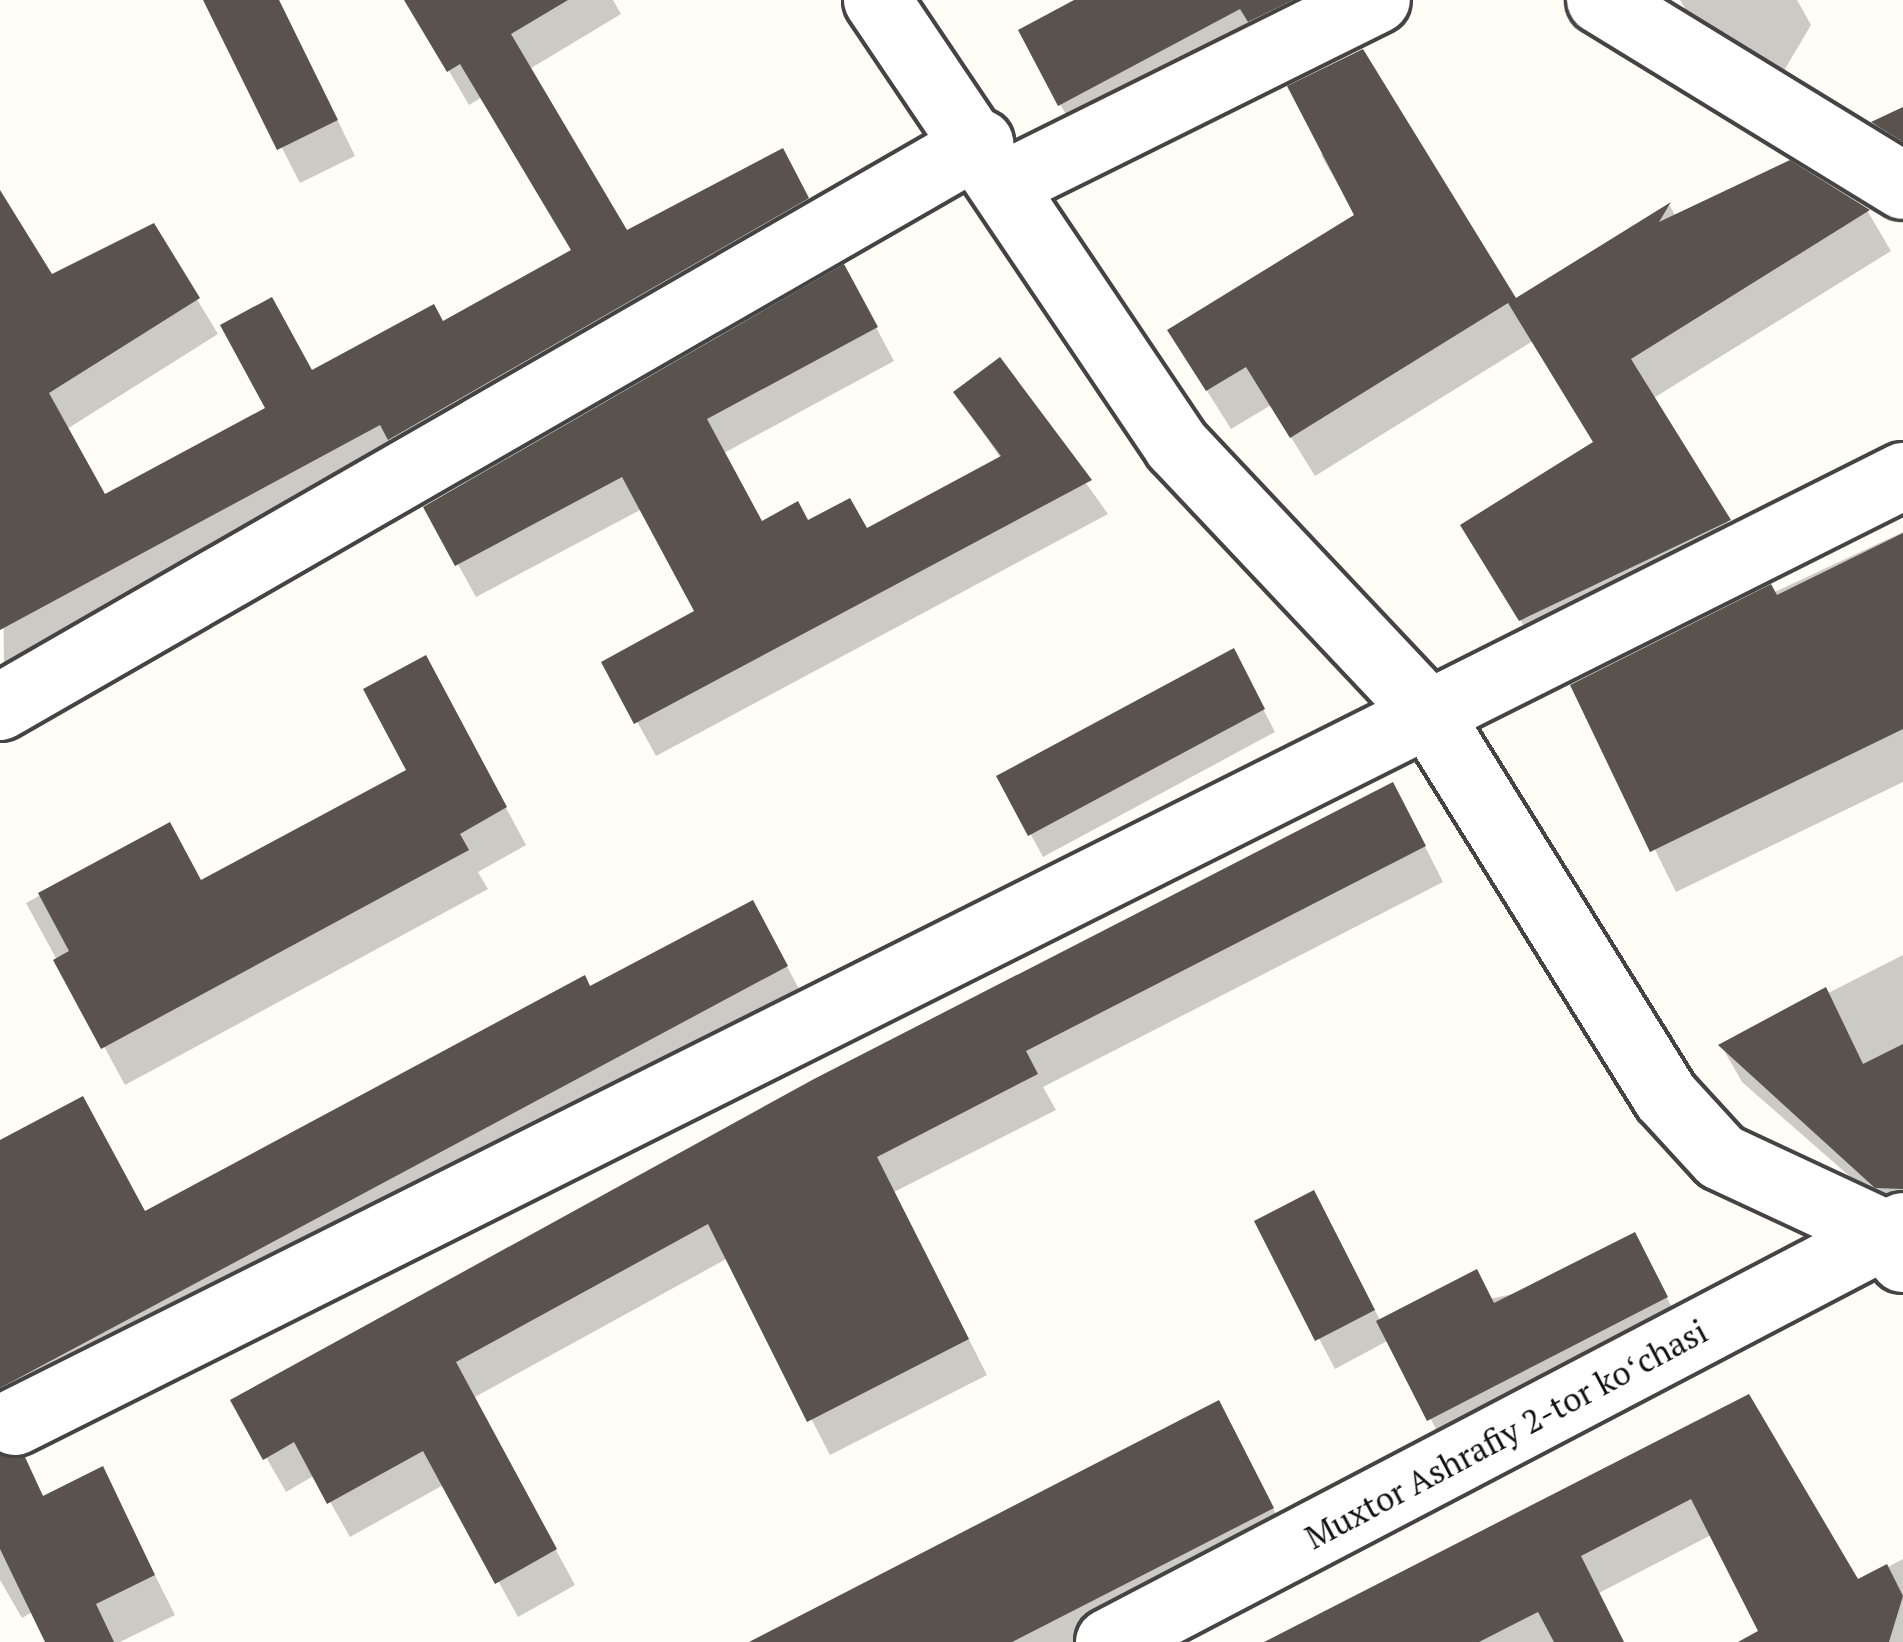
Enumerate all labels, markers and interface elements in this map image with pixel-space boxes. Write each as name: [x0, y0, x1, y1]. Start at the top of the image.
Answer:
street label: Muxtor Ashrafiy 2-tor koʻchasi: [1298, 1311, 1714, 1557]

